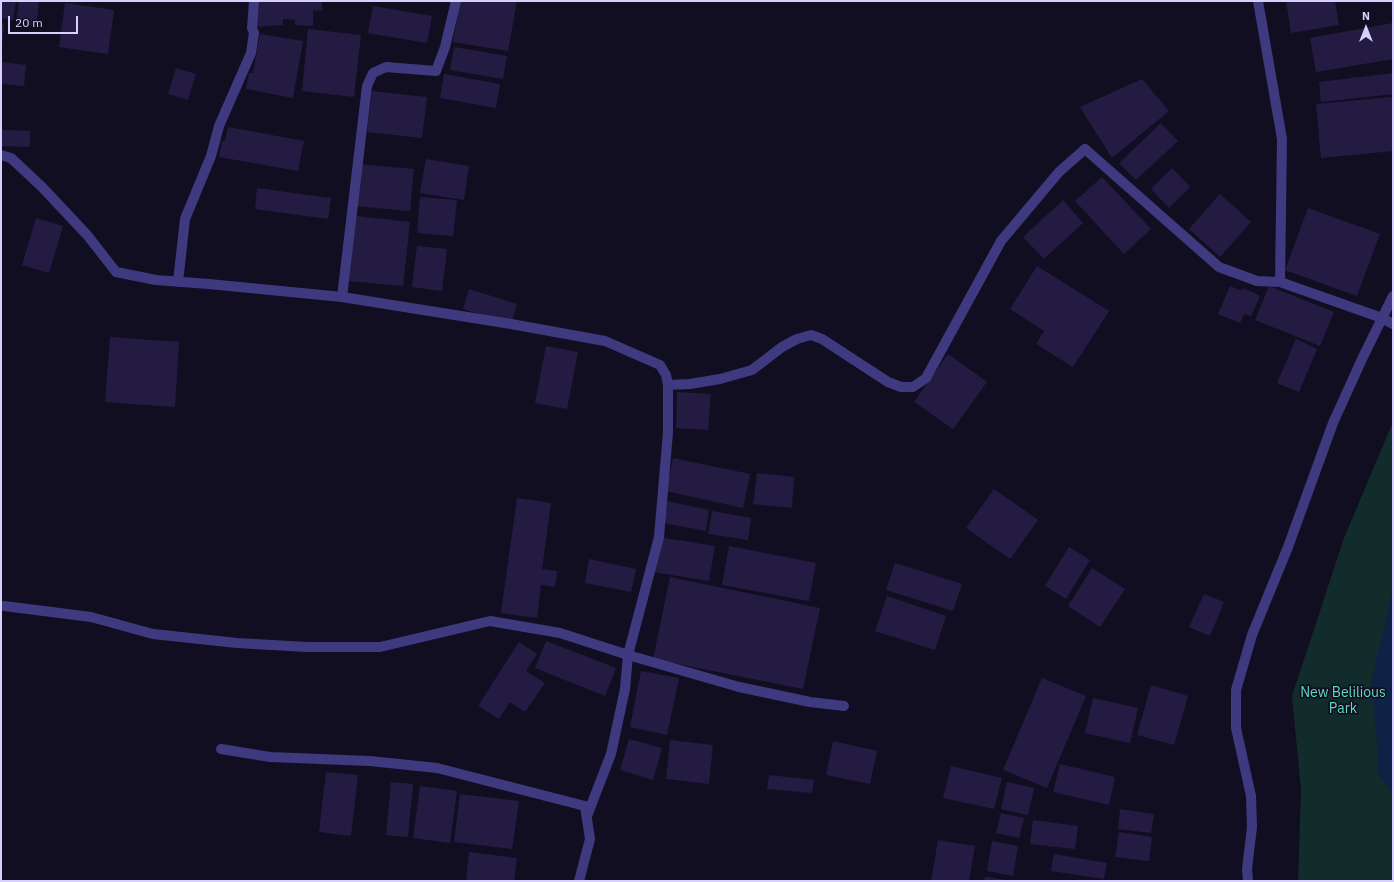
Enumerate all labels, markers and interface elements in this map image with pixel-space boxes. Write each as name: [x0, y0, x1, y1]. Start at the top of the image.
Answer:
scale bar: [10, 8, 80, 34]
north arrow: [1346, 8, 1386, 48]
text: N: [1362, 9, 1370, 23]
text: 20 m: [15, 15, 43, 30]
park label: New Belilious Park: [1300, 685, 1386, 718]

